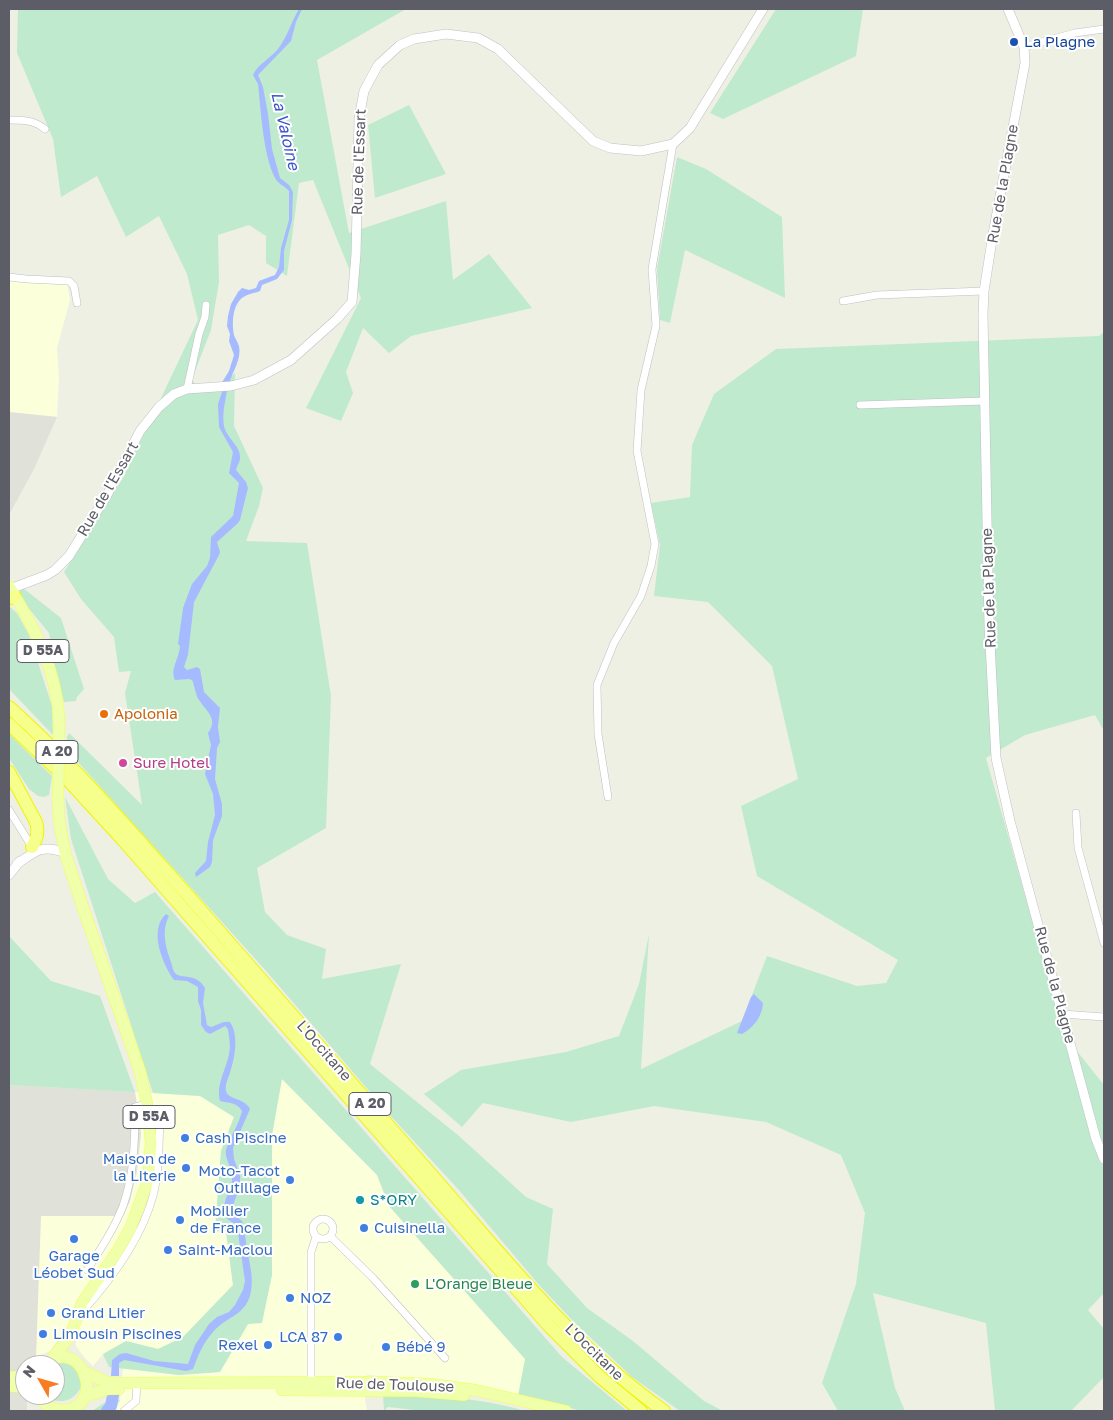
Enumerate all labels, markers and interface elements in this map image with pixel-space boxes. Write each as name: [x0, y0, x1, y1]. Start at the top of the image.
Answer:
place label: La Plagne: [1024, 33, 1095, 51]
marker: La Plagne: [1008, 36, 1020, 48]
water label: La Valoine: [267, 90, 303, 172]
street label: Rue de l'Essart: [348, 109, 370, 215]
street label: Rue de la Plagne: [984, 123, 1022, 245]
street label: Rue de l'Essart: [74, 438, 142, 540]
street label: Rue de la Plagne: [978, 528, 1000, 648]
road number: D 55A: [17, 640, 69, 662]
place label: Apolonia: [114, 705, 178, 723]
marker: Apolonia: [98, 708, 110, 720]
road number: A 20: [36, 740, 78, 764]
place label: Sure Hotel: [133, 754, 210, 772]
marker: Sure Hotel: [117, 757, 129, 769]
street label: Rue de la Plagne: [1031, 925, 1079, 1045]
street label: L'Occitane: [293, 1017, 355, 1085]
road number: A 20: [349, 1092, 391, 1116]
road number: D 55A: [123, 1106, 175, 1128]
place label: Cash Piscine: [195, 1129, 287, 1147]
marker: Cash Piscine: [179, 1132, 191, 1144]
place label: Maison de la Literie: [103, 1150, 176, 1185]
marker: Maison de la Literie: [180, 1162, 192, 1174]
place label: Moto-Tacot Outillage: [198, 1162, 280, 1197]
marker: Moto-Tacot Outillage: [284, 1174, 296, 1186]
place label: S*ORY: [370, 1191, 417, 1209]
marker: S*ORY: [354, 1194, 366, 1206]
place label: Mobilier de France: [190, 1202, 261, 1237]
marker: Mobilier de France: [174, 1214, 186, 1226]
place label: Cuisinella: [374, 1219, 445, 1237]
marker: Cuisinella: [358, 1222, 370, 1234]
marker: Garage Léobet Sud: [68, 1233, 80, 1245]
place label: Saint-Maclou: [178, 1241, 273, 1259]
marker: Saint-Maclou: [162, 1244, 174, 1256]
place label: Garage Léobet Sud: [33, 1247, 115, 1282]
place label: L'Orange Bleue: [425, 1275, 533, 1293]
marker: L'Orange Bleue: [409, 1278, 421, 1290]
place label: NOZ: [300, 1289, 331, 1307]
marker: NOZ: [284, 1292, 296, 1304]
place label: Grand Litier: [61, 1304, 145, 1322]
marker: Grand Litier: [45, 1307, 57, 1319]
street label: L'Occitane: [561, 1320, 627, 1384]
place label: Limousin Piscines: [53, 1325, 182, 1343]
marker: Limousin Piscines: [37, 1328, 49, 1340]
place label: LCA 87: [279, 1328, 328, 1346]
marker: LCA 87: [332, 1331, 344, 1343]
place label: Rexel: [218, 1336, 258, 1354]
place label: Bébé 9: [396, 1338, 445, 1356]
marker: Rexel: [262, 1339, 274, 1351]
marker: Bébé 9: [380, 1341, 392, 1353]
north arrow: [15, 1355, 65, 1405]
text: N: [19, 1362, 39, 1381]
street label: Rue de Toulouse: [335, 1374, 455, 1396]

